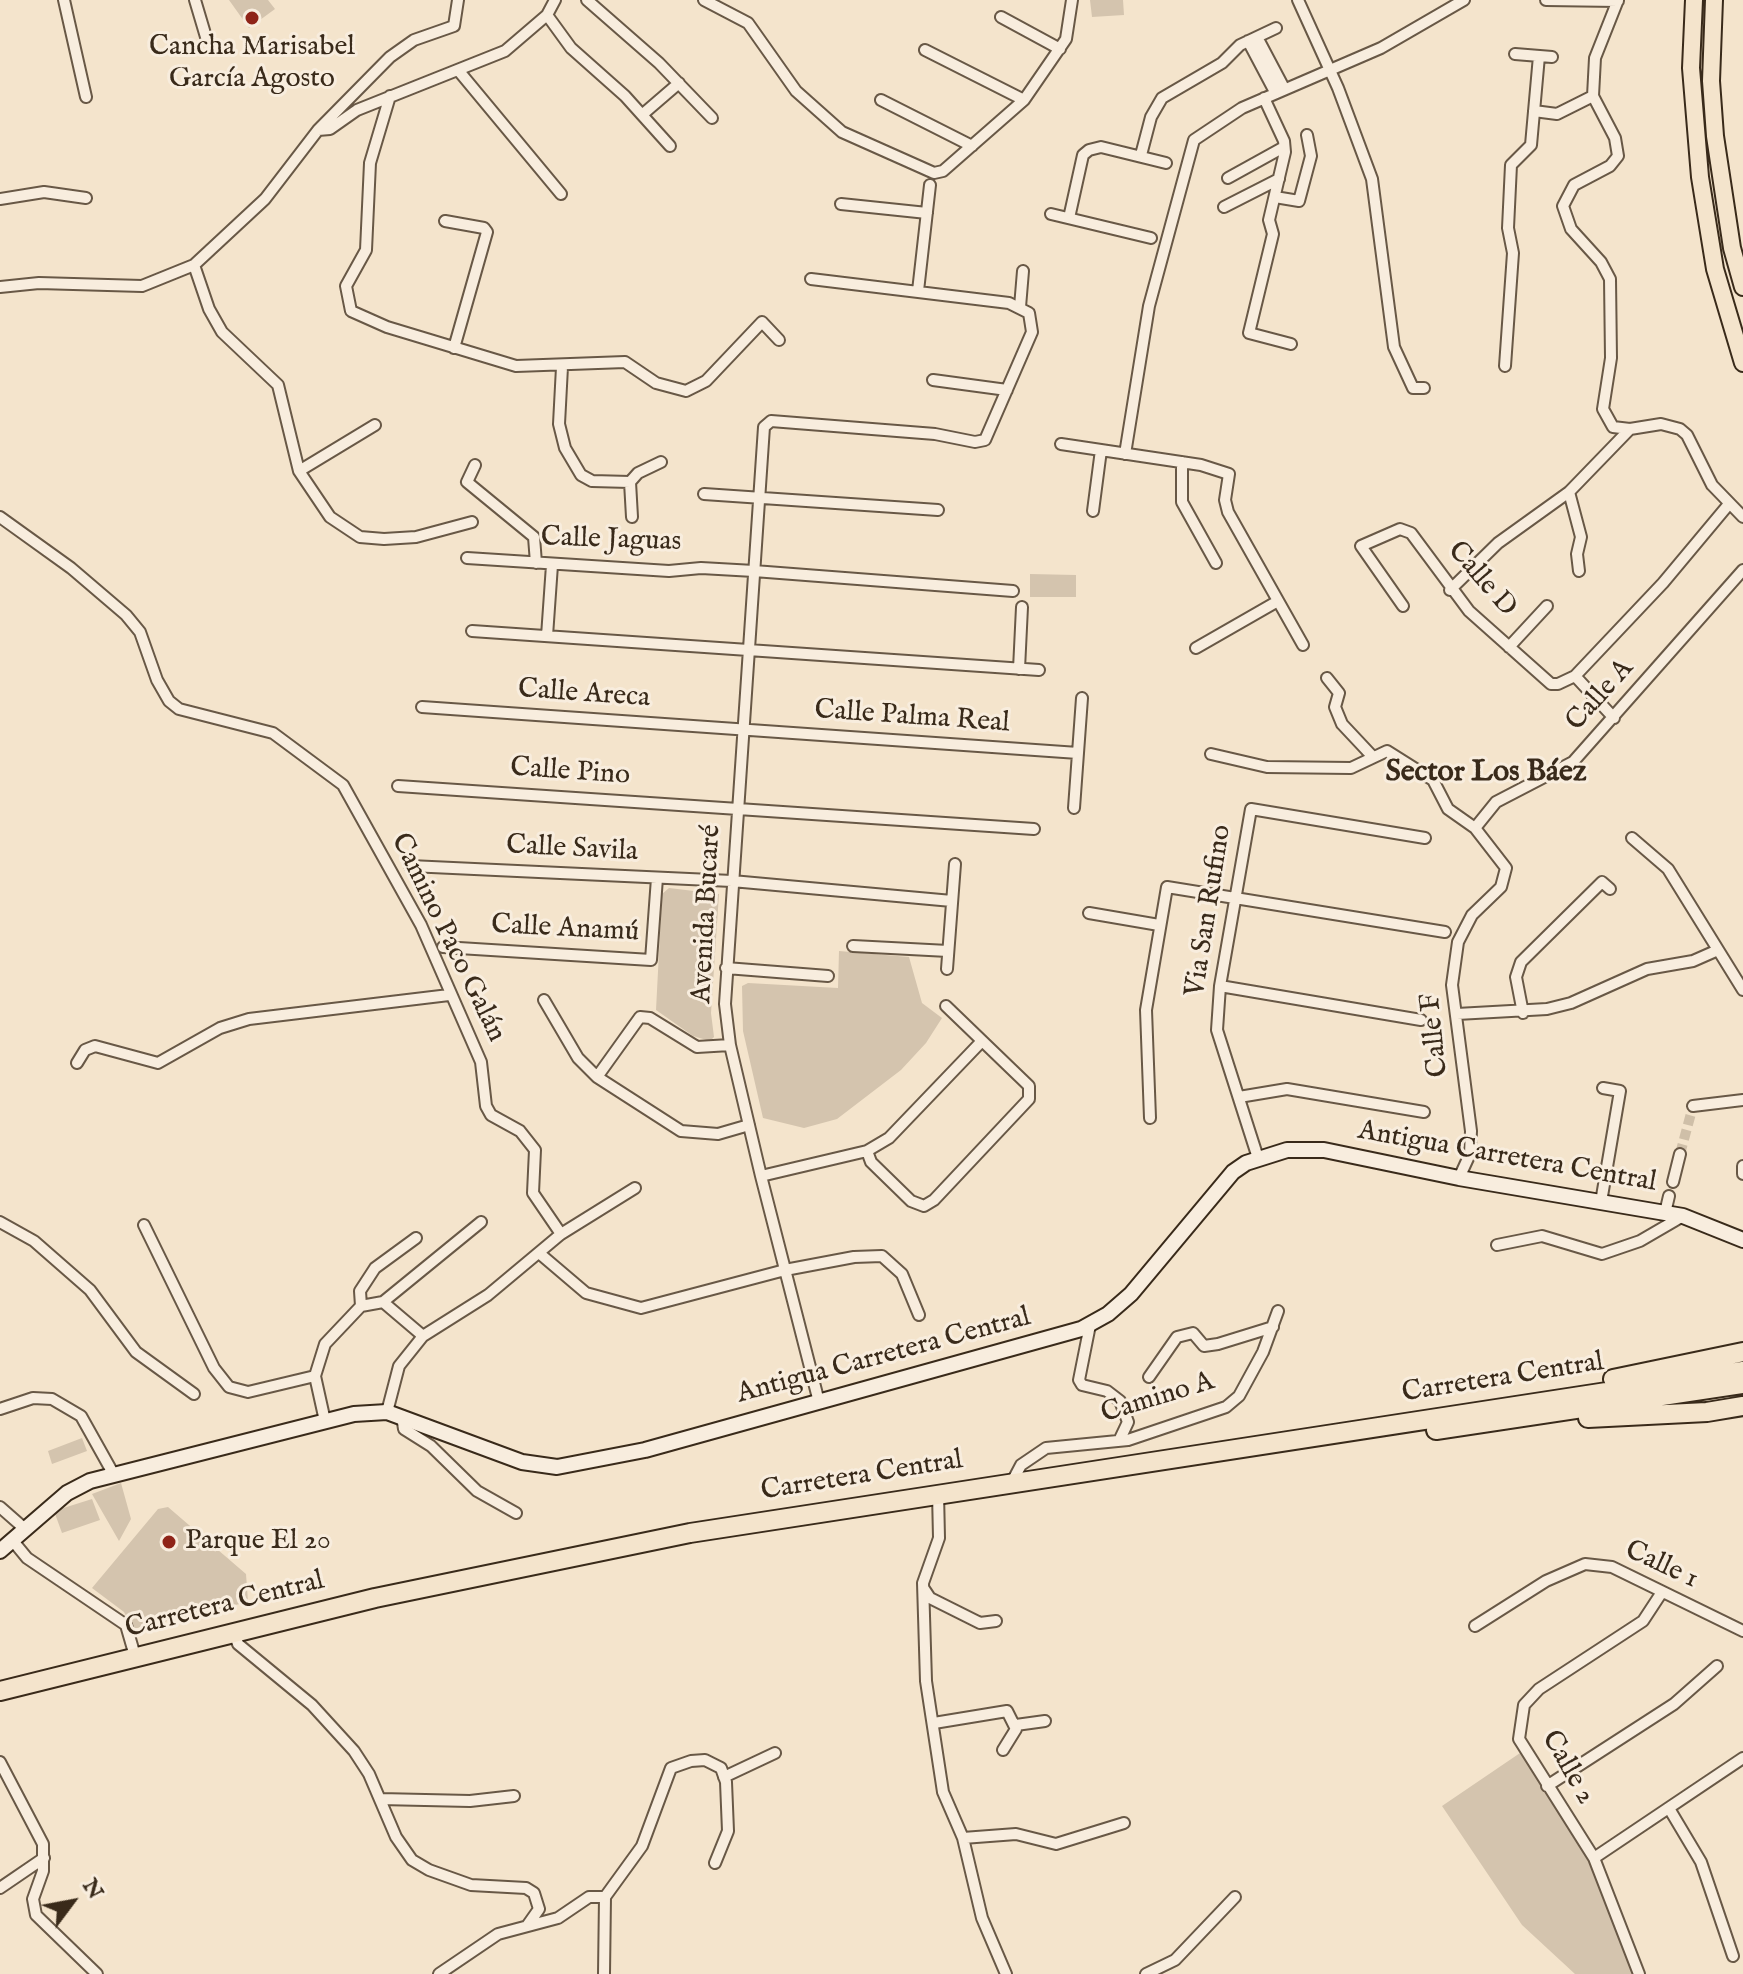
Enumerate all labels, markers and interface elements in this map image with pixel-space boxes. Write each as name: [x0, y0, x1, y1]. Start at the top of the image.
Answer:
marker: Cancha Marisabel García Agosto: [243, 9, 261, 27]
place label: Cancha Marisabel García Agosto: [149, 31, 355, 97]
street label: Calle Jaguas: [540, 522, 682, 560]
street label: Calle D: [1439, 535, 1523, 625]
street label: Calle A: [1560, 653, 1642, 739]
street label: Calle Areca: [517, 674, 651, 716]
street label: Calle Palma Real: [813, 694, 1011, 742]
street label: Calle Pino: [509, 752, 631, 794]
district label: Sector Los Báez: [1385, 756, 1587, 792]
street label: Via San Rufino: [1180, 823, 1240, 999]
street label: Avenida Bucaré: [687, 824, 729, 1004]
street label: Camino Paco Galán: [382, 828, 512, 1048]
street label: Calle Savila: [505, 830, 639, 870]
street label: Calle Anamú: [490, 909, 640, 951]
street label: Calle F: [1415, 991, 1457, 1079]
street label: Antigua Carretera Central: [1355, 1115, 1659, 1201]
street label: Antigua Carretera Central: [733, 1302, 1035, 1412]
street label: Carretera Central: [1400, 1346, 1606, 1412]
street label: Camino A: [1097, 1366, 1219, 1432]
street label: Carretera Central: [759, 1444, 965, 1510]
place label: Parque El 20: [185, 1525, 331, 1559]
marker: Parque El 20: [160, 1533, 178, 1551]
street label: Calle 1: [1619, 1535, 1703, 1597]
street label: Carretera Central: [122, 1565, 328, 1647]
street label: Calle 2: [1533, 1725, 1601, 1811]
north arrow: [32, 1862, 112, 1942]
text: N: [75, 1874, 109, 1905]

